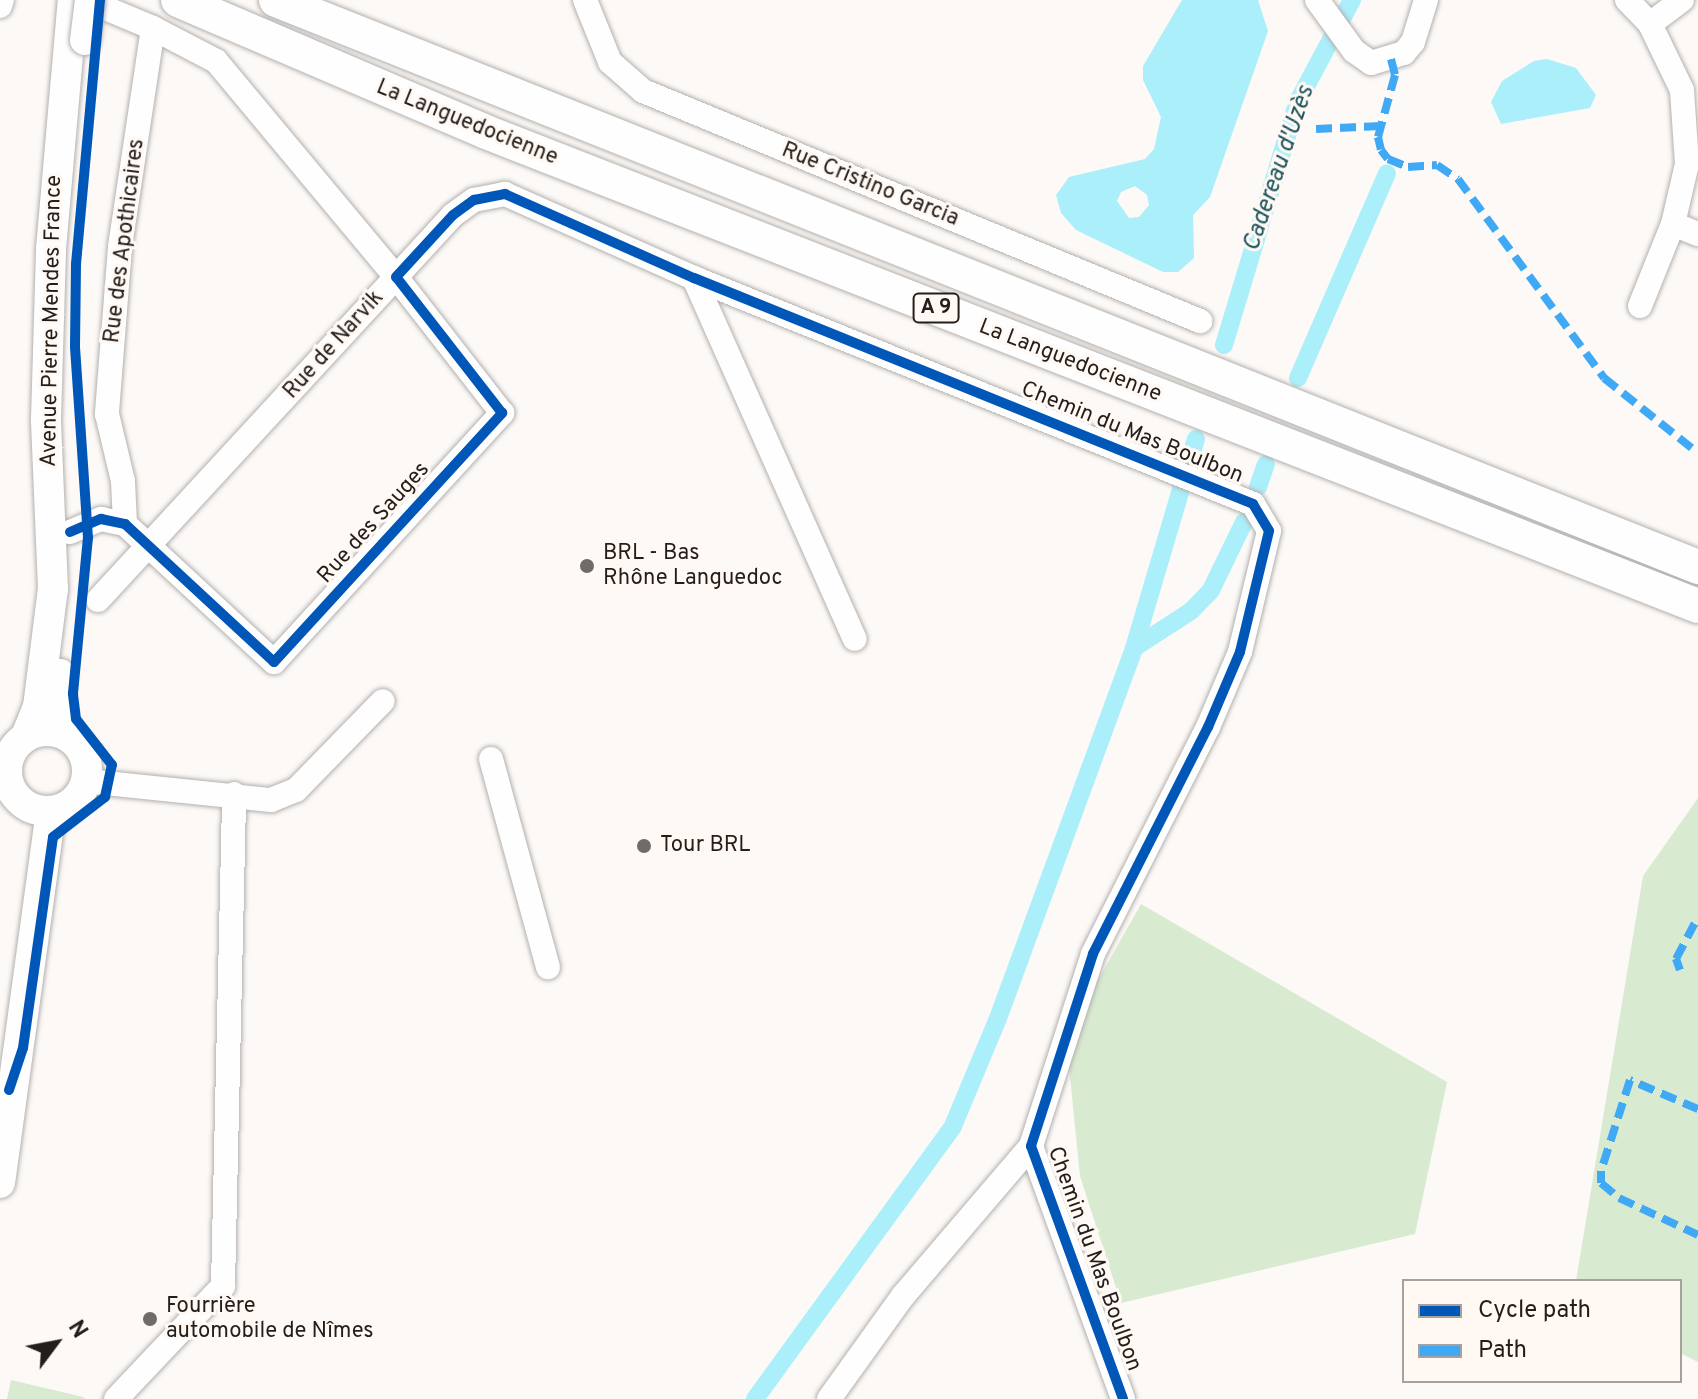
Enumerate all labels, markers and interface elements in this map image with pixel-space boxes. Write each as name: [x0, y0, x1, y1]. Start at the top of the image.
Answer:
street label: La Languedocienne: [372, 74, 562, 172]
water label: Cadereau d'Uzès: [1238, 83, 1322, 255]
street label: Rue des Apothicaires: [99, 137, 151, 345]
street label: Rue Cristino Garcia: [778, 137, 962, 233]
street label: Avenue Pierre Mendes France: [36, 175, 68, 467]
street label: Rue de Narvik: [278, 285, 390, 405]
road number: A 9: [912, 292, 960, 324]
street label: La Languedocienne: [975, 314, 1165, 408]
street label: Chemin du Mas Boulbon: [1017, 376, 1247, 490]
street label: Rue des Sauges: [313, 457, 435, 589]
place label: BRL - Bas Rhône Languedoc: [603, 540, 782, 592]
marker: BRL - Bas Rhône Languedoc: [578, 557, 596, 575]
place label: Tour BRL: [660, 833, 751, 859]
marker: Tour BRL: [635, 837, 653, 855]
street label: Chemin du Mas Boulbon: [1041, 1143, 1147, 1375]
legend: [1402, 1279, 1682, 1383]
place label: Fourrière automobile de Nîmes: [166, 1293, 374, 1344]
text: Cycle path: [1478, 1296, 1591, 1326]
north arrow: [16, 1303, 96, 1383]
marker: Fourrière automobile de Nîmes: [141, 1310, 159, 1328]
text: N: [61, 1316, 92, 1344]
text: Path: [1478, 1336, 1527, 1366]

